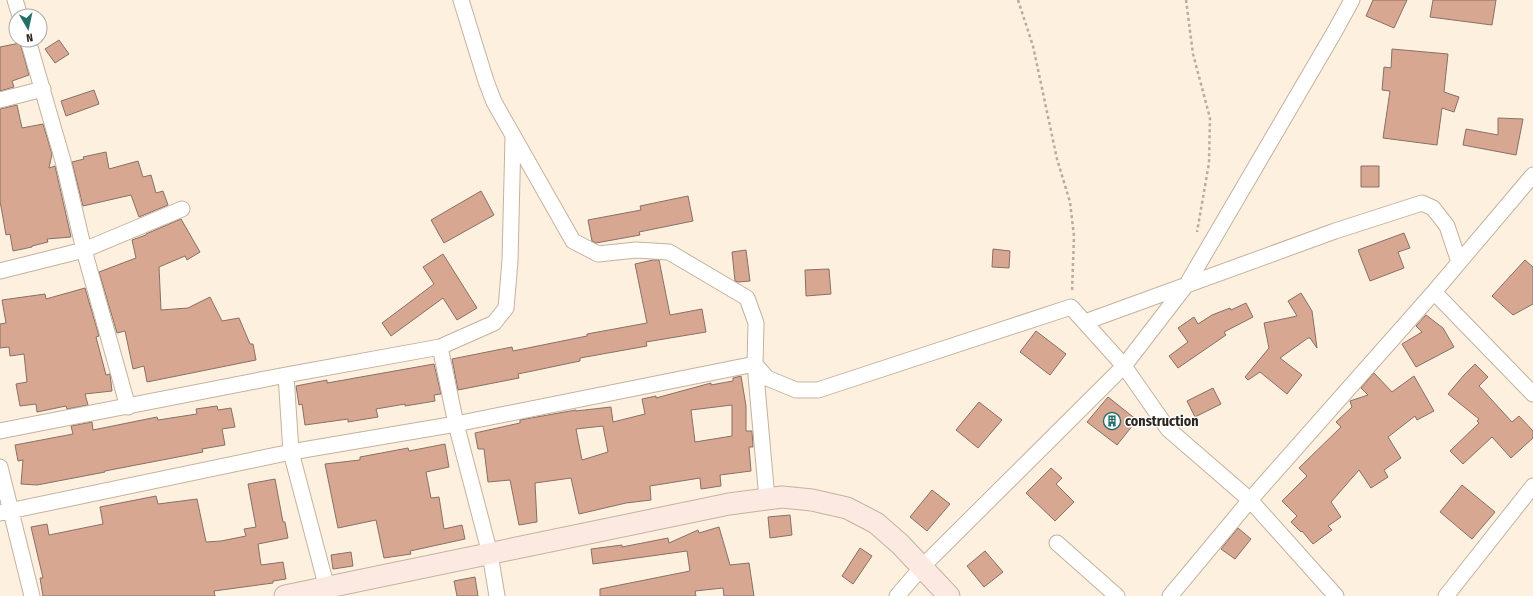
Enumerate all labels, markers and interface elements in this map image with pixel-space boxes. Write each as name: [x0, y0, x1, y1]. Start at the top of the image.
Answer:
north arrow: [8, 8, 48, 48]
text: N: [25, 30, 34, 44]
building icon: construction: [1102, 411, 1122, 431]
place label: construction: [1125, 413, 1199, 430]

